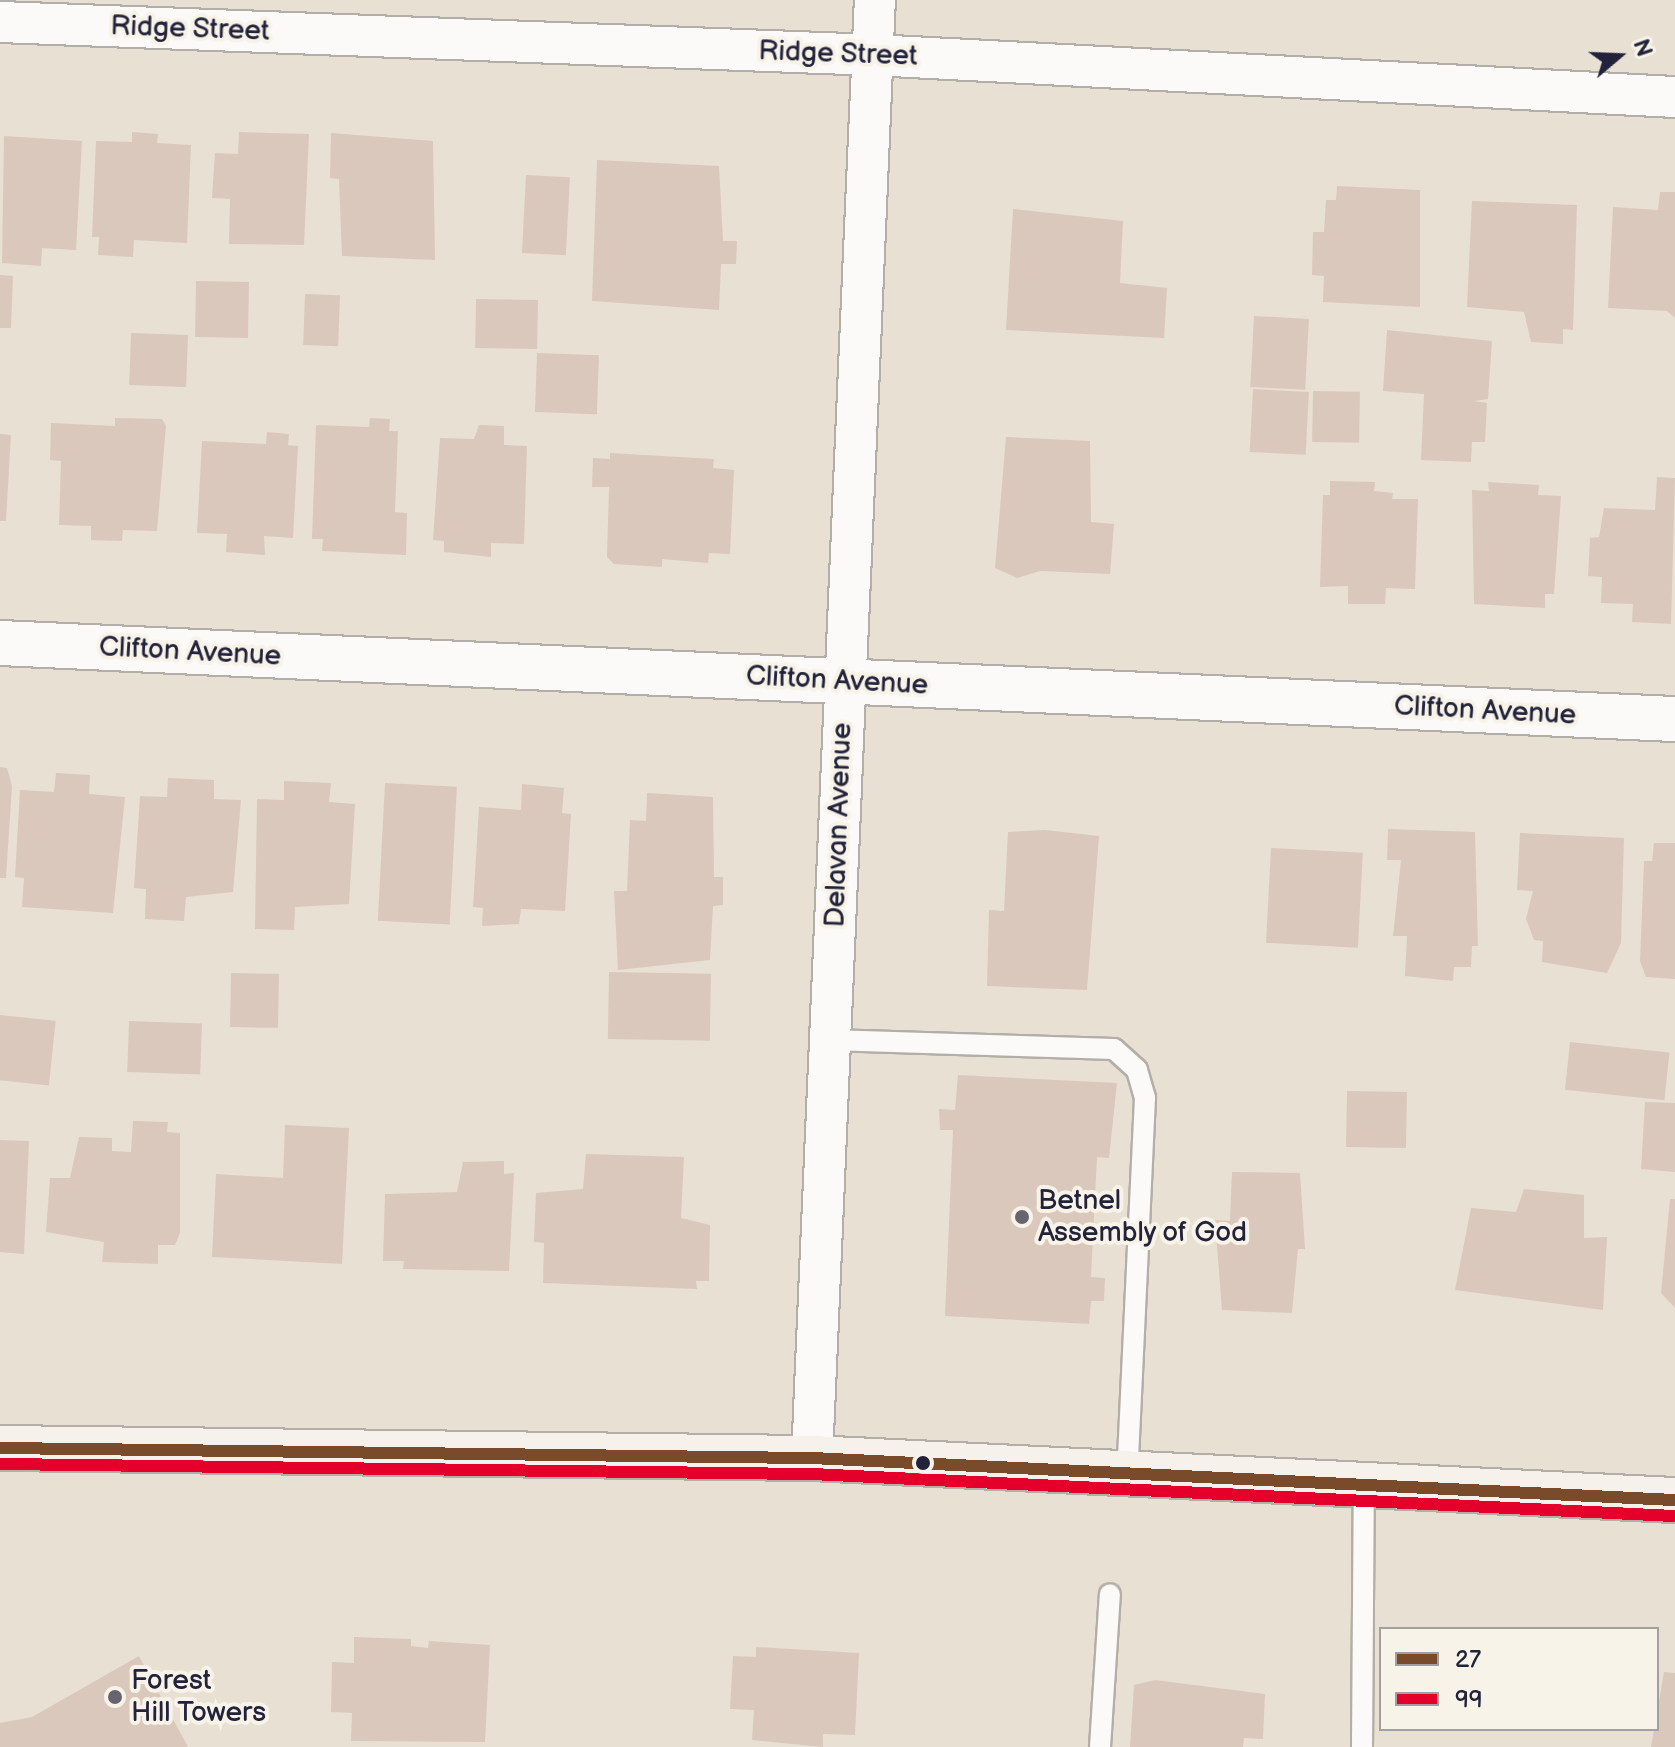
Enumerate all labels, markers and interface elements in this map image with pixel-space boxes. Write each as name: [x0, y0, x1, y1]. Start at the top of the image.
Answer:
street label: Ridge Street: [110, 9, 270, 49]
north arrow: [1579, 16, 1659, 96]
street label: Ridge Street: [758, 34, 918, 74]
text: N: [1627, 36, 1658, 60]
street label: Clifton Avenue: [98, 630, 282, 674]
street label: Clifton Avenue: [745, 659, 929, 703]
street label: Clifton Avenue: [1393, 689, 1577, 733]
street label: Delavan Avenue: [819, 722, 859, 928]
place label: Betnel Assembly of God: [1038, 1184, 1249, 1250]
marker: Betnel Assembly of God: [1013, 1208, 1031, 1226]
unlabelled marker: [915, 1455, 931, 1471]
legend: [1379, 1627, 1659, 1731]
text: 27: [1455, 1645, 1481, 1674]
place label: Forest Hill Towers: [131, 1664, 267, 1730]
text: 99: [1455, 1685, 1483, 1714]
marker: Forest Hill Towers: [106, 1688, 124, 1706]

